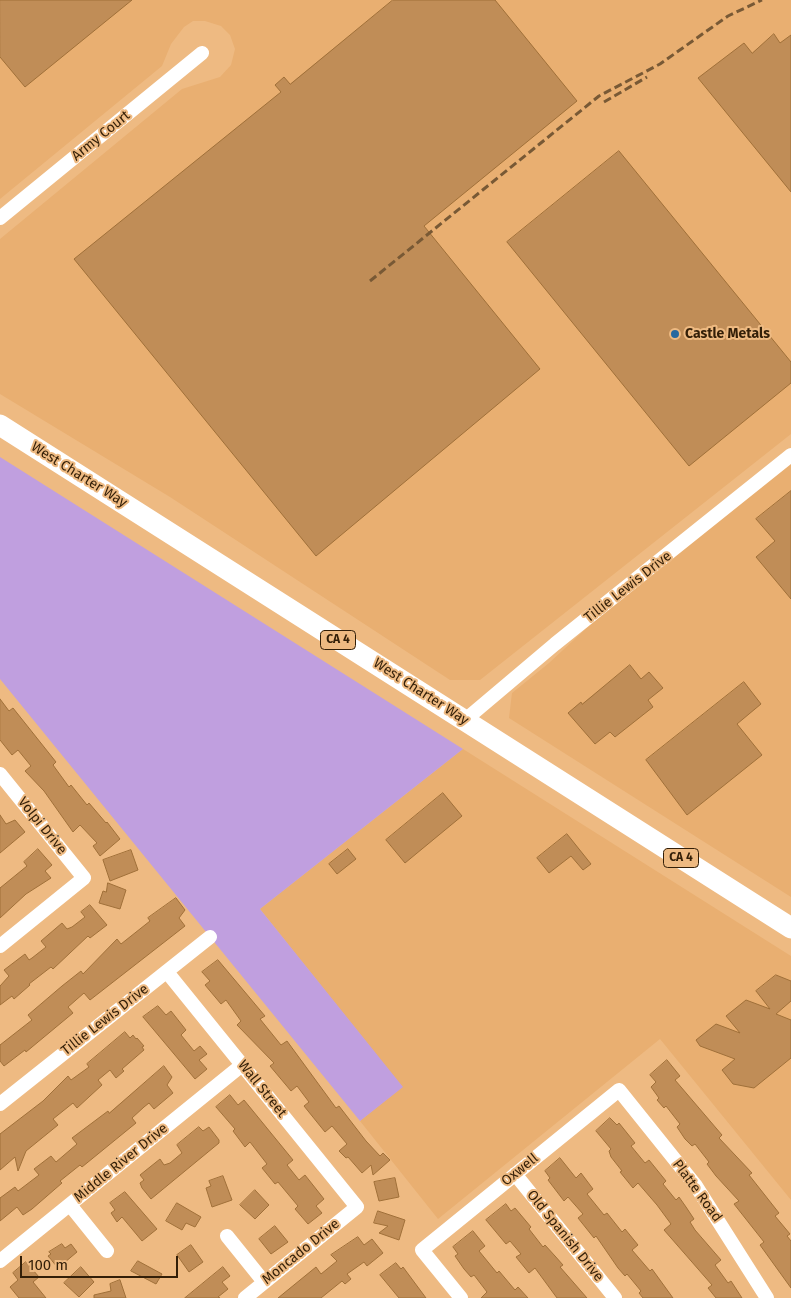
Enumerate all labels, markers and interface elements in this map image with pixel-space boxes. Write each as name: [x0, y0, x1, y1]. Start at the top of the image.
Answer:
street label: Army Court: [68, 107, 134, 165]
place label: Castle Metals: [685, 326, 770, 342]
marker: Castle Metals: [669, 328, 681, 340]
street label: West Charter Way: [28, 439, 130, 511]
street label: Tillie Lewis Drive: [581, 548, 675, 626]
road number: CA 4: [320, 630, 356, 650]
street label: West Charter Way: [370, 655, 472, 729]
street label: Volpi Drive: [14, 794, 70, 858]
road number: CA 4: [664, 848, 698, 868]
street label: Tillie Lewis Drive: [58, 981, 152, 1059]
street label: Wall Street: [234, 1057, 290, 1121]
street label: Middle River Drive: [71, 1120, 171, 1206]
street label: Oxwell: [498, 1150, 542, 1190]
street label: Platte Road: [669, 1156, 725, 1226]
street label: Old Spanish Drive: [523, 1187, 607, 1285]
street label: Moncado Drive: [259, 1216, 343, 1288]
scale bar: [22, 1246, 180, 1278]
text: 100 m: [28, 1256, 68, 1274]

